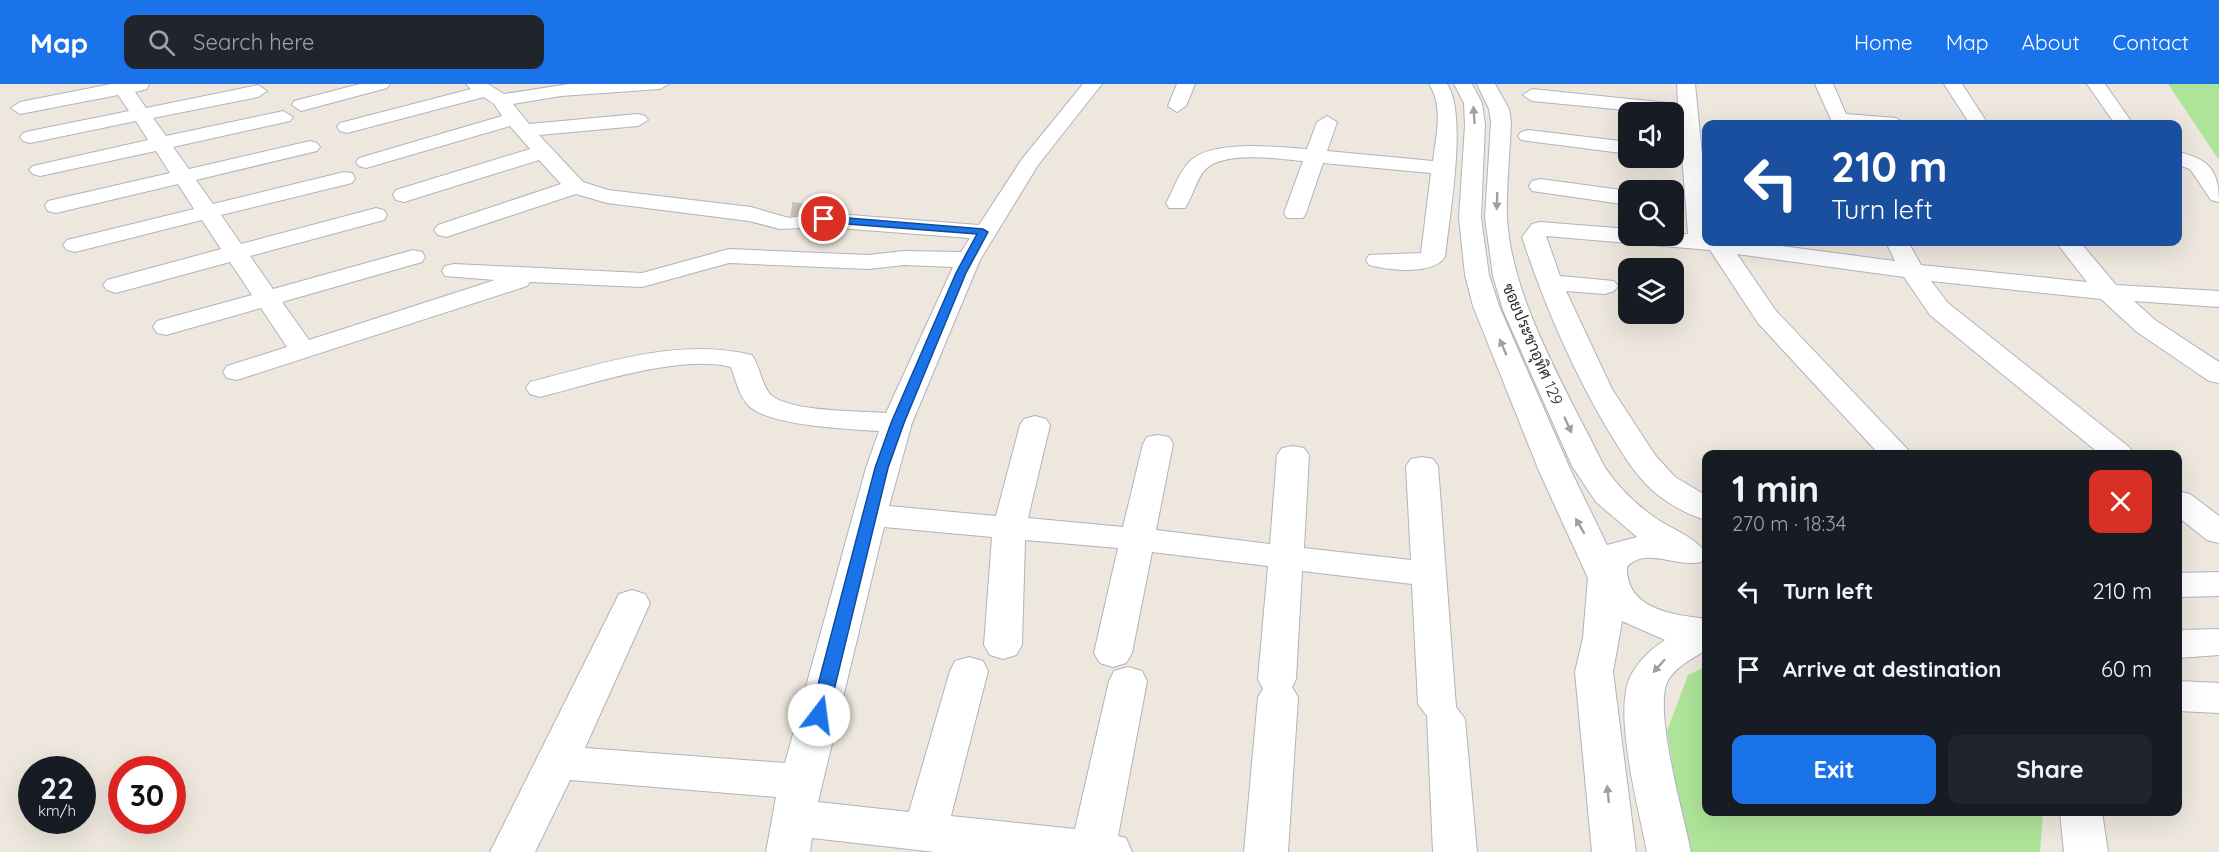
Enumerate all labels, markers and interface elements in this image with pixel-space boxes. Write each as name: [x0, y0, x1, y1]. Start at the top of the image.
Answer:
search box: [124, 15, 544, 69]
text: Map: [30, 25, 88, 60]
icon: search: [145, 26, 178, 59]
text: Search here: [193, 28, 315, 56]
text: Home: [1854, 29, 1913, 55]
text: Map: [1946, 29, 1989, 55]
text: About: [2022, 29, 2080, 55]
text: Contact: [2113, 29, 2189, 55]
map controls: [1618, 102, 1684, 324]
button: sound: [1618, 102, 1684, 168]
one-way arrow: [1469, 106, 1479, 125]
text: 210 m: [1831, 140, 1948, 193]
icon: left: [1732, 144, 1810, 222]
button: search: [1618, 180, 1684, 246]
one-way arrow: [1492, 192, 1501, 211]
text: Turn left: [1831, 192, 1933, 226]
pin: [798, 193, 849, 244]
icon: arrive: [807, 202, 840, 235]
button: layers: [1618, 258, 1684, 324]
street label: ซอยประชาอุทิศ 129: [1497, 280, 1568, 409]
one-way arrow: [1498, 338, 1507, 356]
one-way arrow: [1564, 416, 1573, 433]
text: 1 min: [1732, 466, 1819, 511]
button: close: [2089, 470, 2152, 533]
text: 270 m · 18:34: [1732, 511, 1846, 536]
one-way arrow: [1575, 518, 1586, 534]
icon: left: [1732, 575, 1765, 608]
text: Turn left: [1783, 577, 1873, 605]
text: 210 m: [2093, 577, 2152, 605]
icon: arrive: [1732, 653, 1765, 686]
text: Arrive at destination: [1783, 655, 2001, 683]
text: 60 m: [2101, 655, 2152, 683]
one-way arrow: [1653, 658, 1666, 674]
position arrow: [787, 683, 851, 747]
button: Exit: [1732, 735, 1936, 804]
button: Share: [1948, 735, 2152, 804]
speed limit sign: 30: [108, 756, 186, 834]
text: 22: [40, 769, 74, 807]
one-way arrow: [1603, 784, 1613, 803]
text: km/h: [38, 801, 76, 820]

